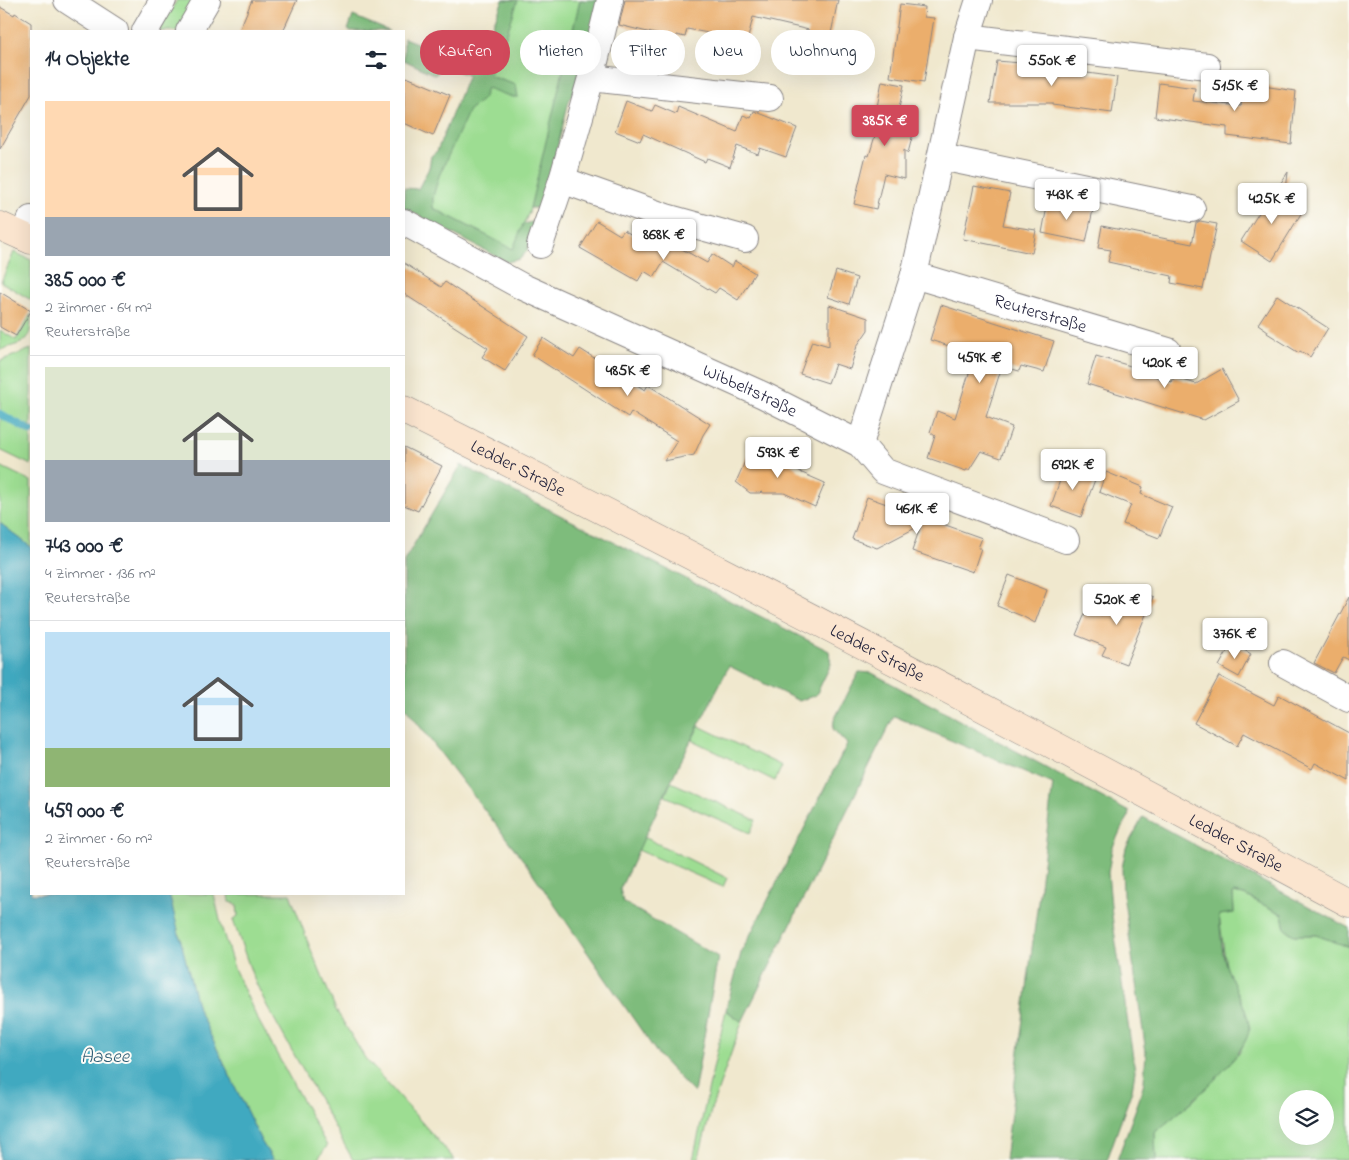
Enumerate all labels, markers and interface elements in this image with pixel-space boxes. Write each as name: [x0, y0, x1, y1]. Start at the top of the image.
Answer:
chip: Kaufen: [420, 30, 510, 75]
chip: Mieten: [520, 30, 601, 75]
chip: Filter: [611, 30, 685, 75]
chip: Neu: [695, 30, 761, 75]
chip: Wohnung: [771, 30, 875, 75]
pin: 550K €: [1011, 44, 1093, 87]
text: 14 Objekte: [45, 45, 129, 75]
icon: filters: [362, 46, 390, 74]
text: 550K €: [1028, 49, 1076, 73]
pin: 515K €: [1194, 70, 1276, 112]
text: 515K €: [1212, 74, 1258, 98]
pin: 385K €: [844, 104, 926, 147]
text: 385K €: [863, 109, 907, 133]
icon: home: [173, 134, 263, 224]
pin: 743K €: [1026, 178, 1108, 221]
pin: 425K €: [1231, 182, 1313, 225]
text: 743K €: [1046, 183, 1088, 207]
text: 425K €: [1249, 187, 1295, 211]
pin: 868K €: [623, 218, 705, 261]
text: 868K €: [643, 223, 685, 247]
text: 385 000 €: [45, 266, 126, 296]
street label: Reuterstraße: [990, 289, 1091, 341]
text: 2 Zimmer · 64 m²: [45, 296, 152, 320]
text: Reuterstraße: [45, 320, 130, 344]
pin: 459K €: [939, 342, 1021, 384]
text: 459K €: [958, 346, 1002, 370]
pin: 420K €: [1124, 346, 1206, 389]
text: 420K €: [1143, 351, 1187, 375]
pin: 485K €: [587, 354, 669, 397]
street label: Wibbeltstraße: [698, 358, 802, 426]
text: 485K €: [606, 359, 650, 383]
icon: home: [173, 399, 263, 489]
street label: Ledder Straße: [465, 434, 570, 505]
pin: 593K €: [737, 436, 819, 479]
text: 593K €: [756, 441, 800, 465]
pin: 692K €: [1032, 448, 1114, 491]
text: 692K €: [1052, 453, 1094, 477]
pin: 461K €: [876, 492, 958, 535]
text: 461K €: [896, 497, 938, 521]
text: 743 000 €: [45, 532, 123, 562]
text: 4 Zimmer · 136 m²: [45, 562, 156, 586]
pin: 520K €: [1076, 584, 1158, 626]
text: Reuterstraße: [45, 586, 130, 610]
text: 520K €: [1094, 588, 1140, 612]
pin: 376K €: [1194, 618, 1276, 660]
street label: Ledder Straße: [825, 619, 929, 690]
text: 376K €: [1213, 622, 1257, 646]
icon: home: [173, 664, 263, 754]
text: 459 000 €: [45, 797, 124, 827]
street label: Ledder Straße: [1184, 808, 1288, 881]
text: 2 Zimmer · 60 m²: [45, 827, 152, 851]
text: Reuterstraße: [45, 851, 130, 875]
water label: Aasee: [81, 1044, 131, 1071]
map controls: [1279, 1090, 1334, 1145]
button: layers: [1279, 1090, 1334, 1145]

